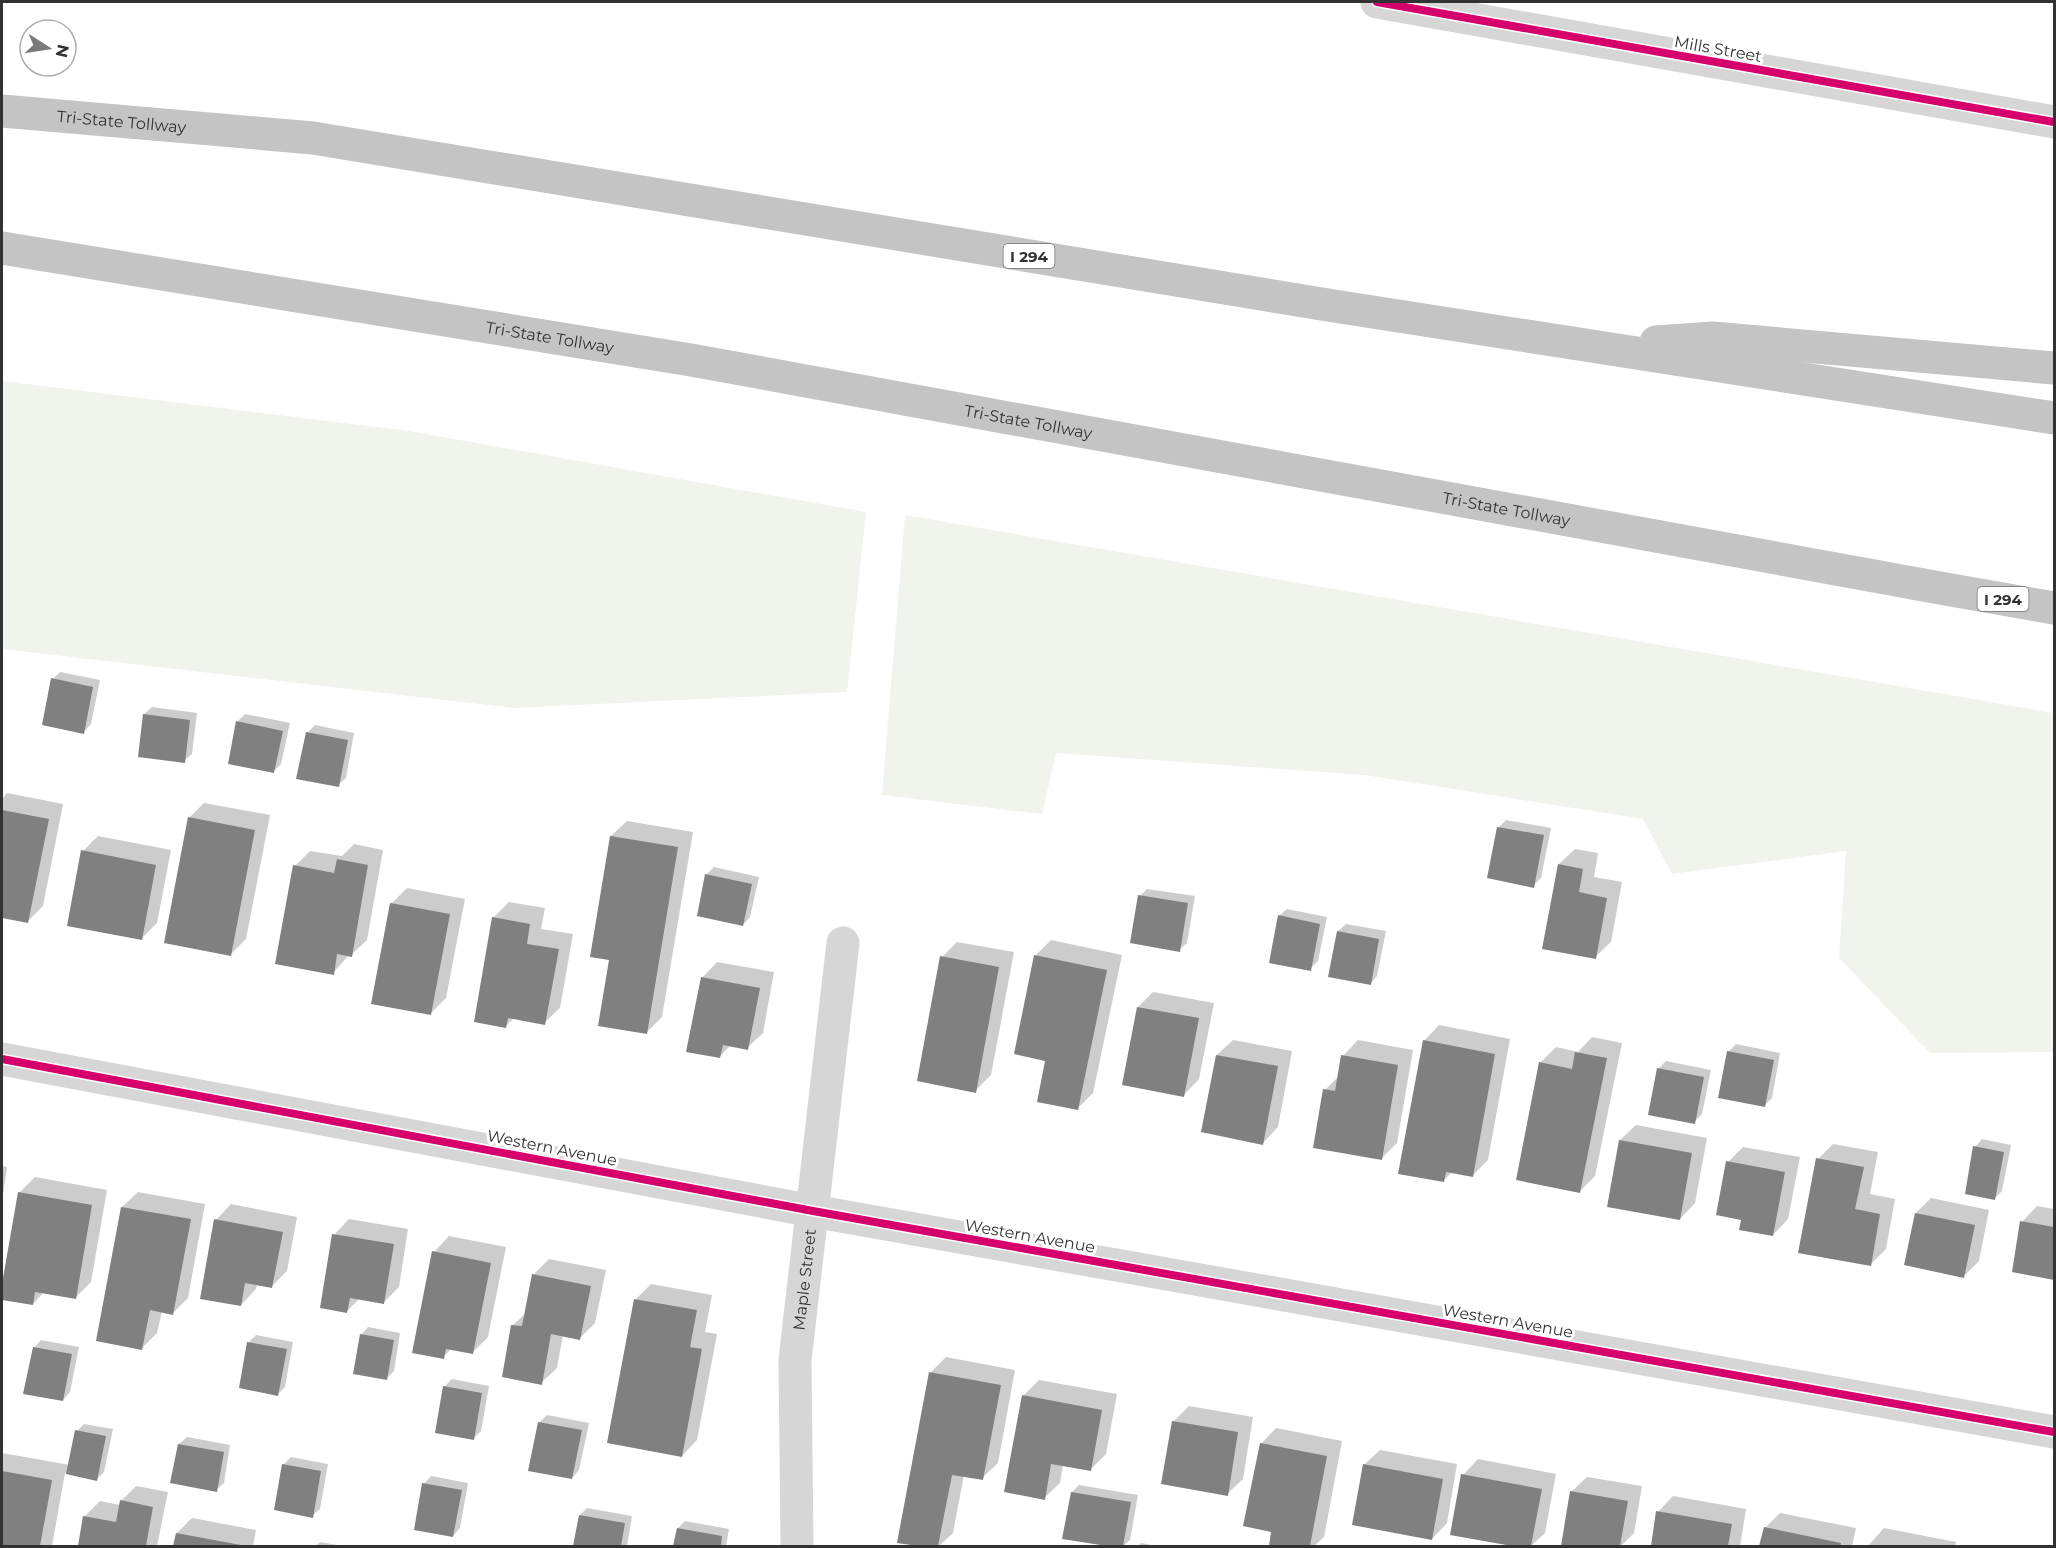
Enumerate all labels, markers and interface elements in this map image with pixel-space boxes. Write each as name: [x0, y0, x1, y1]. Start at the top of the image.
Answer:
north arrow: [18, 18, 78, 78]
street label: Mills Street: [1673, 32, 1764, 66]
text: N: [52, 43, 73, 59]
street label: Tri-State Tollway: [56, 106, 187, 136]
road number: I 294: [1004, 244, 1054, 268]
street label: Tri-State Tollway: [484, 317, 616, 357]
street label: Tri-State Tollway: [963, 401, 1094, 443]
street label: Tri-State Tollway: [1441, 488, 1572, 530]
road number: I 294: [1978, 587, 2028, 611]
street label: Western Avenue: [485, 1126, 619, 1170]
street label: Western Avenue: [963, 1215, 1097, 1257]
street label: Maple Street: [789, 1227, 820, 1331]
street label: Western Avenue: [1441, 1300, 1575, 1342]

